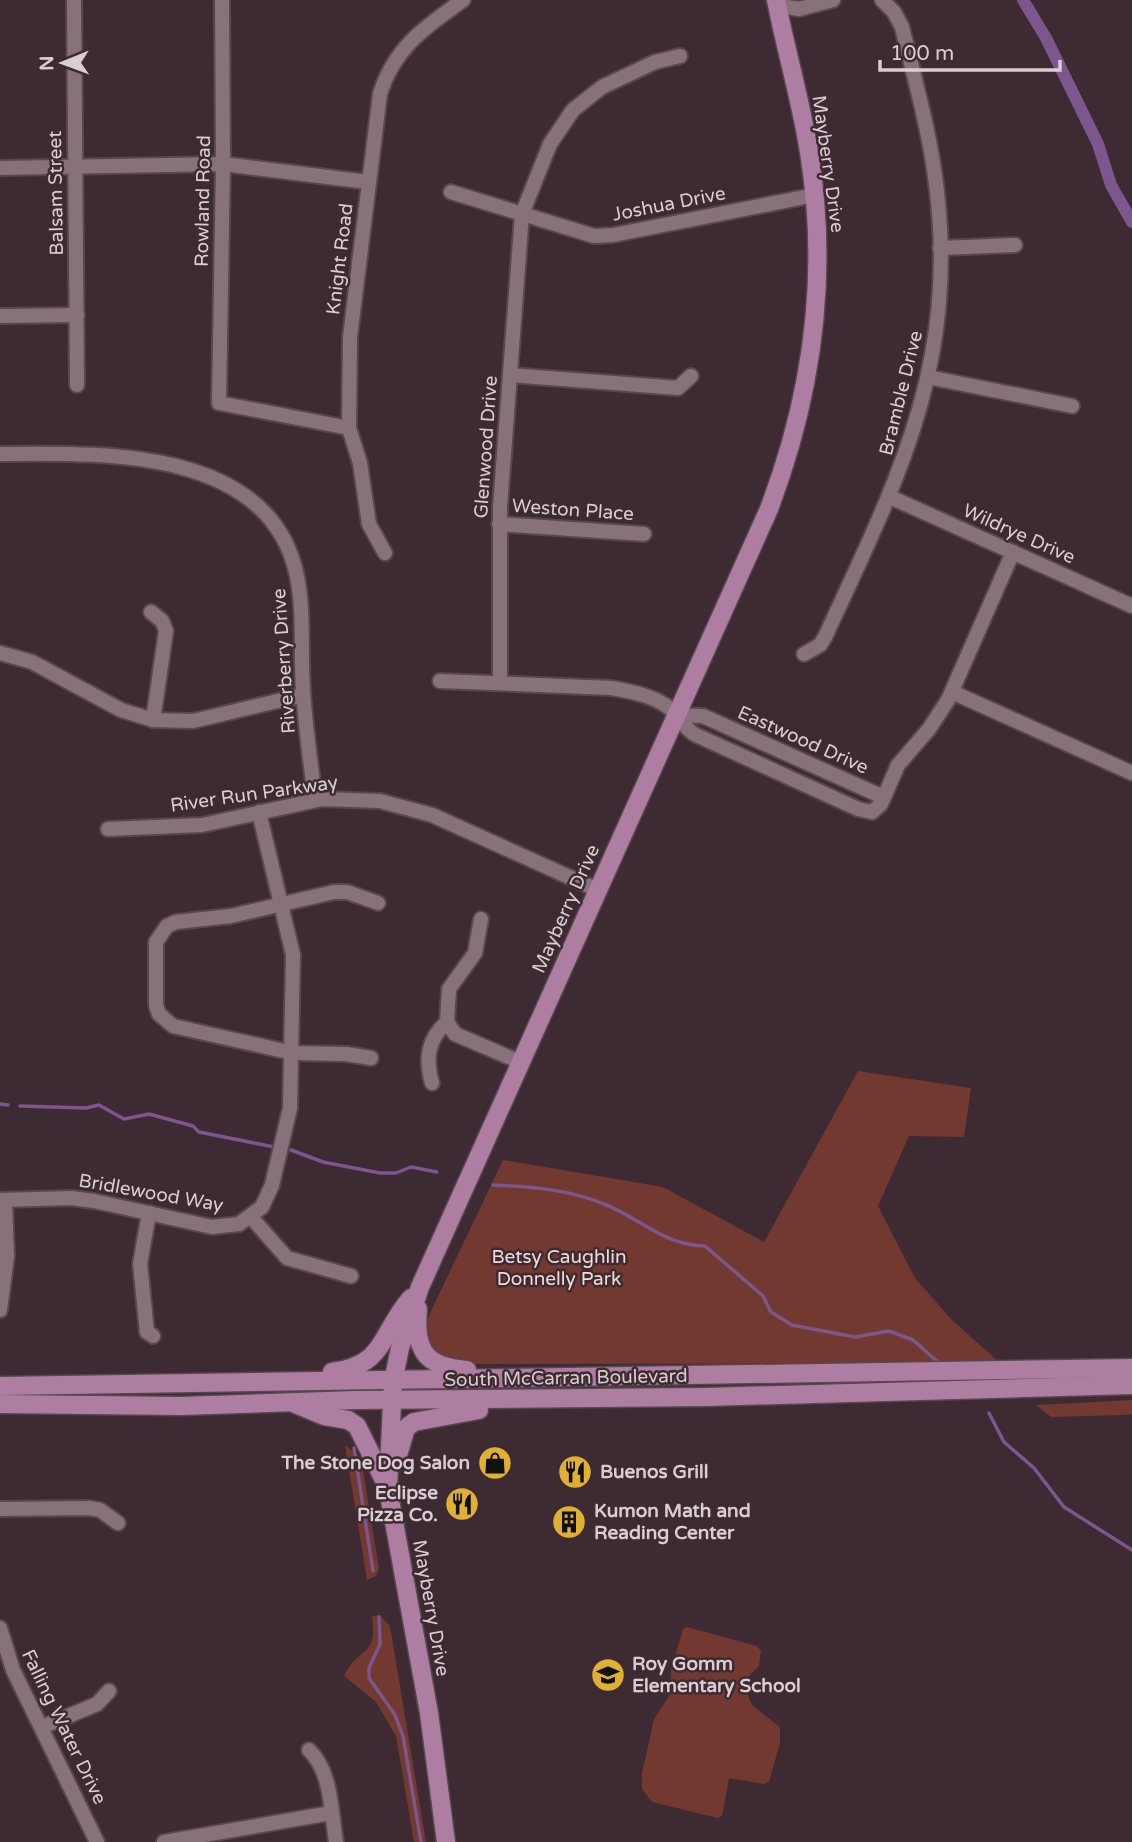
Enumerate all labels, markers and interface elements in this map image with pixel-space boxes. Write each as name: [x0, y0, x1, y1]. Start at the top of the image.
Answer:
north arrow: [28, 28, 98, 98]
scale bar: [880, 28, 1060, 72]
text: 100 m: [890, 41, 954, 66]
text: N: [36, 55, 58, 71]
street label: Mayberry Drive: [807, 94, 849, 234]
street label: Balsam Street: [44, 130, 68, 256]
street label: Rowland Road: [191, 135, 215, 267]
street label: Joshua Drive: [610, 182, 728, 226]
street label: Knight Road: [322, 202, 358, 316]
street label: Bramble Drive: [875, 328, 927, 458]
street label: Glenwood Drive: [470, 375, 502, 519]
street label: Weston Place: [511, 495, 635, 525]
street label: Wildrye Drive: [960, 499, 1078, 569]
street label: Riverberry Drive: [268, 588, 300, 734]
street label: Eastwood Drive: [734, 701, 872, 779]
street label: River Run Parkway: [169, 771, 339, 817]
street label: Mayberry Drive: [528, 841, 604, 977]
street label: Bridlewood Way: [77, 1169, 225, 1217]
park label: Betsy Caughlin Donnelly Park: [491, 1246, 627, 1290]
street label: South McCarran Boulevard: [444, 1365, 688, 1391]
shop icon: The Stone Dog Salon: [476, 1444, 514, 1482]
place label: The Stone Dog Salon: [280, 1452, 470, 1475]
restaurant icon: Buenos Grill: [556, 1453, 594, 1491]
place label: Buenos Grill: [600, 1461, 708, 1483]
place label: Eclipse Pizza Co.: [357, 1482, 438, 1526]
restaurant icon: Eclipse Pizza Co.: [443, 1485, 481, 1523]
place label: Kumon Math and Reading Center: [594, 1500, 751, 1545]
building icon: Kumon Math and Reading Center: [550, 1503, 588, 1541]
street label: Mayberry Drive: [408, 1538, 454, 1678]
street label: Falling Water Drive: [17, 1646, 111, 1808]
place label: Roy Gomm Elementary School: [632, 1653, 801, 1698]
school or university icon: Roy Gomm Elementary School: [589, 1656, 627, 1694]

